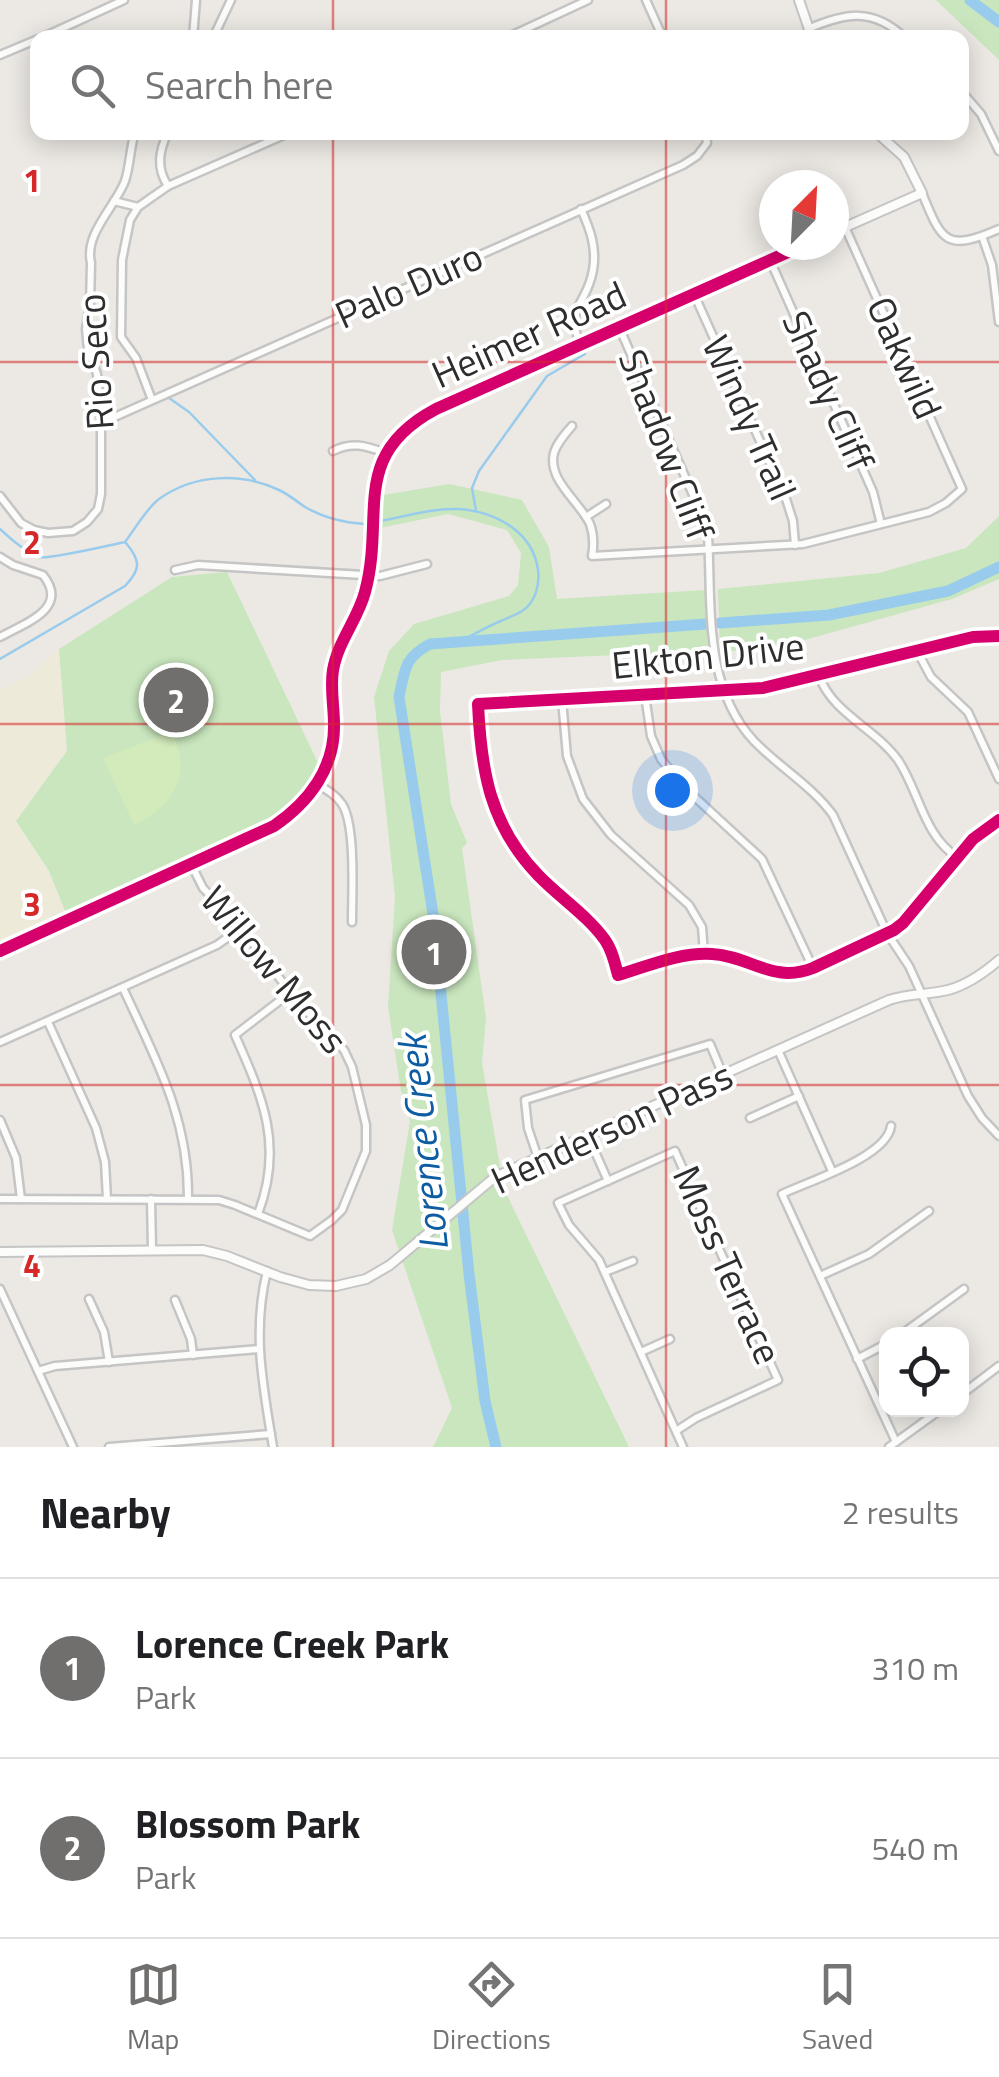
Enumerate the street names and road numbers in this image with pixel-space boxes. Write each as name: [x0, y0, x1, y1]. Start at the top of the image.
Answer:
street label: Palo Duro: [325, 227, 492, 343]
street label: Heimer Road: [422, 265, 635, 403]
street label: Oakwild: [852, 287, 958, 428]
street label: Rio Seco: [61, 292, 129, 432]
street label: Shady Cliff: [768, 301, 890, 480]
street label: Windy Trail: [688, 326, 812, 509]
street label: Shadow Cliff: [604, 341, 730, 549]
street label: Elkton Drive: [609, 616, 807, 694]
street label: Willow Moss: [187, 873, 363, 1066]
street label: Henderson Pass: [481, 1046, 742, 1208]
street label: Moss Terrace: [658, 1156, 798, 1373]

